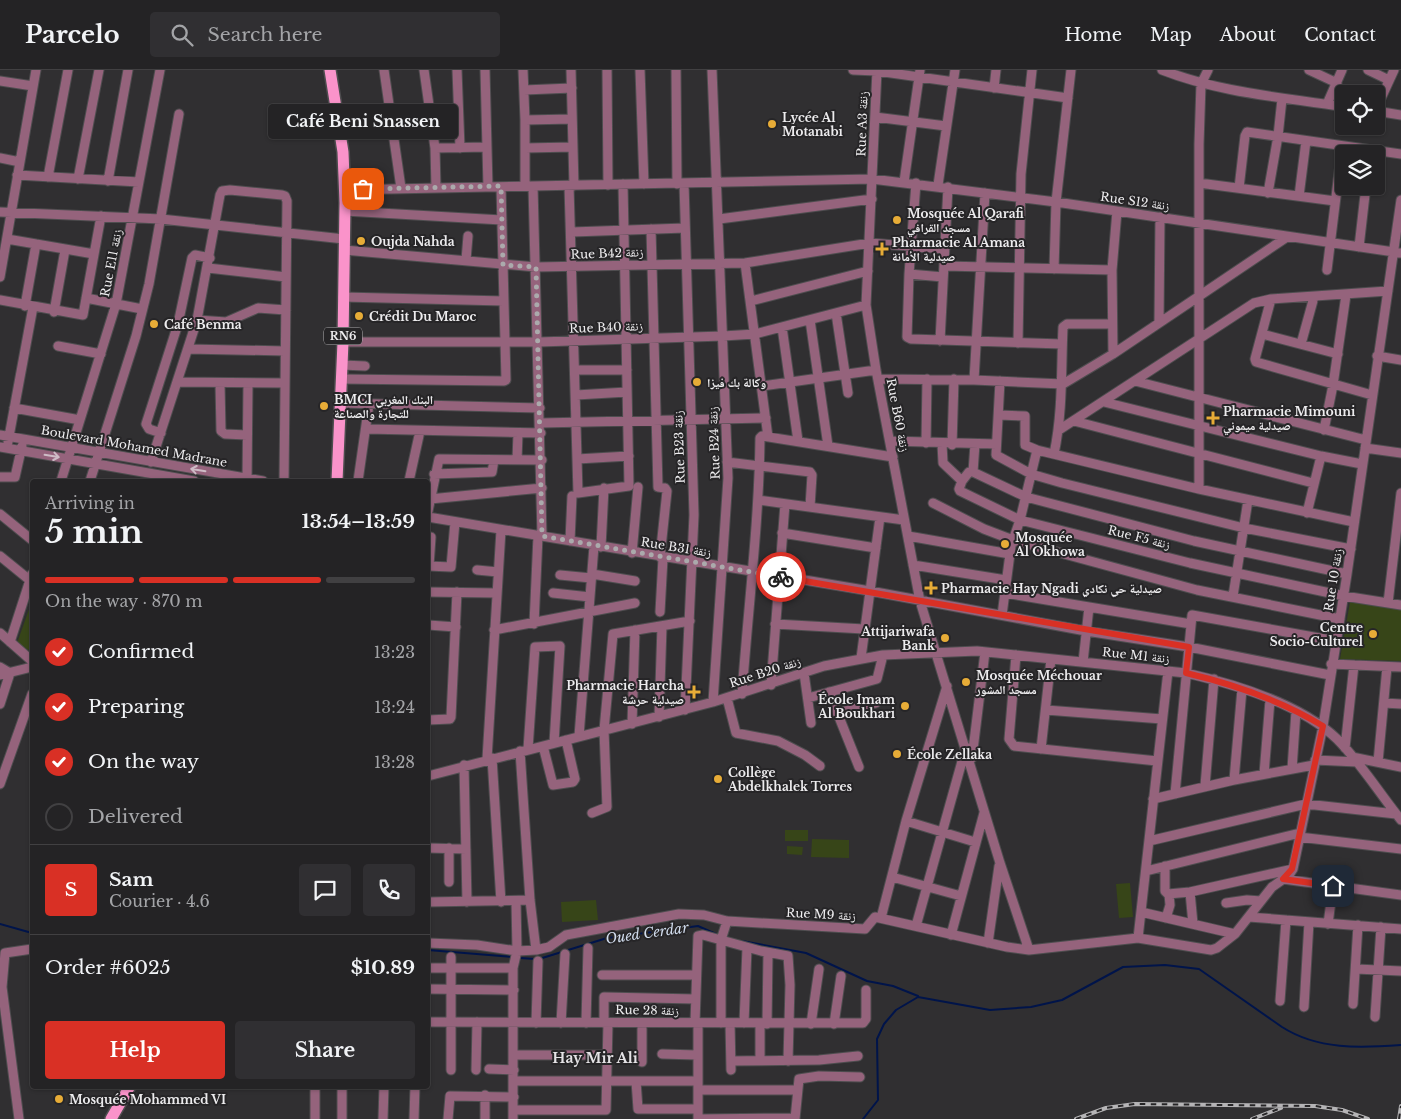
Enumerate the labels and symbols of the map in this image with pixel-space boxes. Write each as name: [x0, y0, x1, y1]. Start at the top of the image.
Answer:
street label: Rue A3 زنقة: [853, 91, 871, 157]
callout: Café Beni Snassen: [268, 104, 458, 139]
place label: Lycée Al Motanabi: [782, 110, 844, 139]
marker: Lycée Al Motanabi: [766, 118, 778, 130]
pin: [342, 168, 384, 210]
street label: Rue S12 زنقة: [1099, 189, 1171, 213]
place label: Mosquée Al Qarafi مسجد القرافي: [907, 206, 1025, 237]
marker: Mosquée Al Qarafi مسجد القرافي: [891, 214, 903, 226]
street label: Rue E11 زنقة: [97, 228, 125, 298]
place label: Oujda Nahda: [371, 234, 455, 249]
marker: Oujda Nahda: [355, 235, 367, 247]
place label: Pharmacie Al Amana صيدلية الأمانة: [892, 235, 1025, 264]
marker: Pharmacie Al Amana صيدلية الأمانة: [876, 243, 888, 255]
street label: Rue B42 زنقة: [570, 244, 644, 262]
place label: Crédit Du Maroc: [369, 309, 476, 324]
marker: Crédit Du Maroc: [353, 310, 365, 322]
place label: Café Benma: [164, 317, 242, 332]
marker: Café Benma: [148, 318, 160, 330]
street label: Rue B40 زنقة: [569, 318, 644, 336]
road number: RN6: [324, 328, 362, 344]
place label: وكالة بك فيزا: [707, 375, 766, 390]
marker: وكالة بك فيزا: [691, 376, 703, 388]
street label: Rue B60 زنقة: [884, 377, 913, 453]
place label: BMCI البنك المغربي للتجارة والصناعة: [334, 392, 433, 421]
marker: BMCI البنك المغربي للتجارة والصناعة: [318, 400, 330, 412]
place label: Pharmacie Mimouni صيدلية ميموني: [1223, 404, 1356, 435]
street label: Rue B24 زنقة: [705, 406, 723, 480]
street label: Rue B23 زنقة: [670, 410, 688, 484]
marker: Pharmacie Mimouni صيدلية ميموني: [1207, 412, 1219, 424]
street label: Boulevard Mohamed Madrane: [40, 422, 228, 470]
one-way arrow: [43, 451, 59, 461]
one-way arrow: [190, 465, 206, 475]
street label: Rue F5 زنقة: [1106, 522, 1172, 552]
place label: Mosquée Al Okhowa: [1014, 530, 1085, 559]
street label: Rue B31 زنقة: [640, 534, 713, 560]
marker: Mosquée Al Okhowa: [999, 538, 1011, 550]
street label: Rue 10 زنقة: [1321, 547, 1345, 612]
courier: [756, 552, 806, 602]
place label: Pharmacie Hay Ngadi صيدلية حي نكادي: [941, 581, 1162, 598]
marker: Pharmacie Hay Ngadi صيدلية حي نكادي: [925, 582, 937, 594]
place label: Centre Socio-Culturel: [1270, 620, 1364, 649]
place label: Attijariwafa Bank: [860, 624, 936, 653]
marker: Centre Socio-Culturel: [1367, 628, 1379, 640]
marker: Attijariwafa Bank: [939, 632, 951, 644]
street label: Rue M1 زنقة: [1102, 644, 1171, 666]
street label: Rue B20 زنقة: [727, 653, 803, 691]
place label: Mosquée Méchouar مسجد المشور: [975, 668, 1102, 697]
marker: Mosquée Méchouar مسجد المشور: [960, 676, 972, 688]
place label: Pharmacie Harcha صيدلية حرشة: [566, 678, 684, 707]
marker: Pharmacie Harcha صيدلية حرشة: [688, 686, 700, 698]
place label: École Imam Al Boukhari: [817, 691, 896, 721]
marker: École Imam Al Boukhari: [899, 700, 911, 712]
place label: École Zellaka: [907, 746, 992, 762]
marker: École Zellaka: [891, 748, 903, 760]
place label: Collège Abdelkhalek Torres: [727, 765, 853, 794]
marker: Collège Abdelkhalek Torres: [712, 773, 724, 785]
pin: [1312, 865, 1354, 907]
street label: Rue M9 زنقة: [786, 905, 857, 923]
water label: Oued Cerdar: [604, 918, 690, 948]
street label: Rue 28 زنقة: [615, 1002, 679, 1018]
district label: Hay Mir Ali: [552, 1049, 638, 1067]
place label: Mosquée Mohammed VI: [69, 1092, 226, 1107]
marker: Mosquée Mohammed VI: [53, 1093, 65, 1105]

